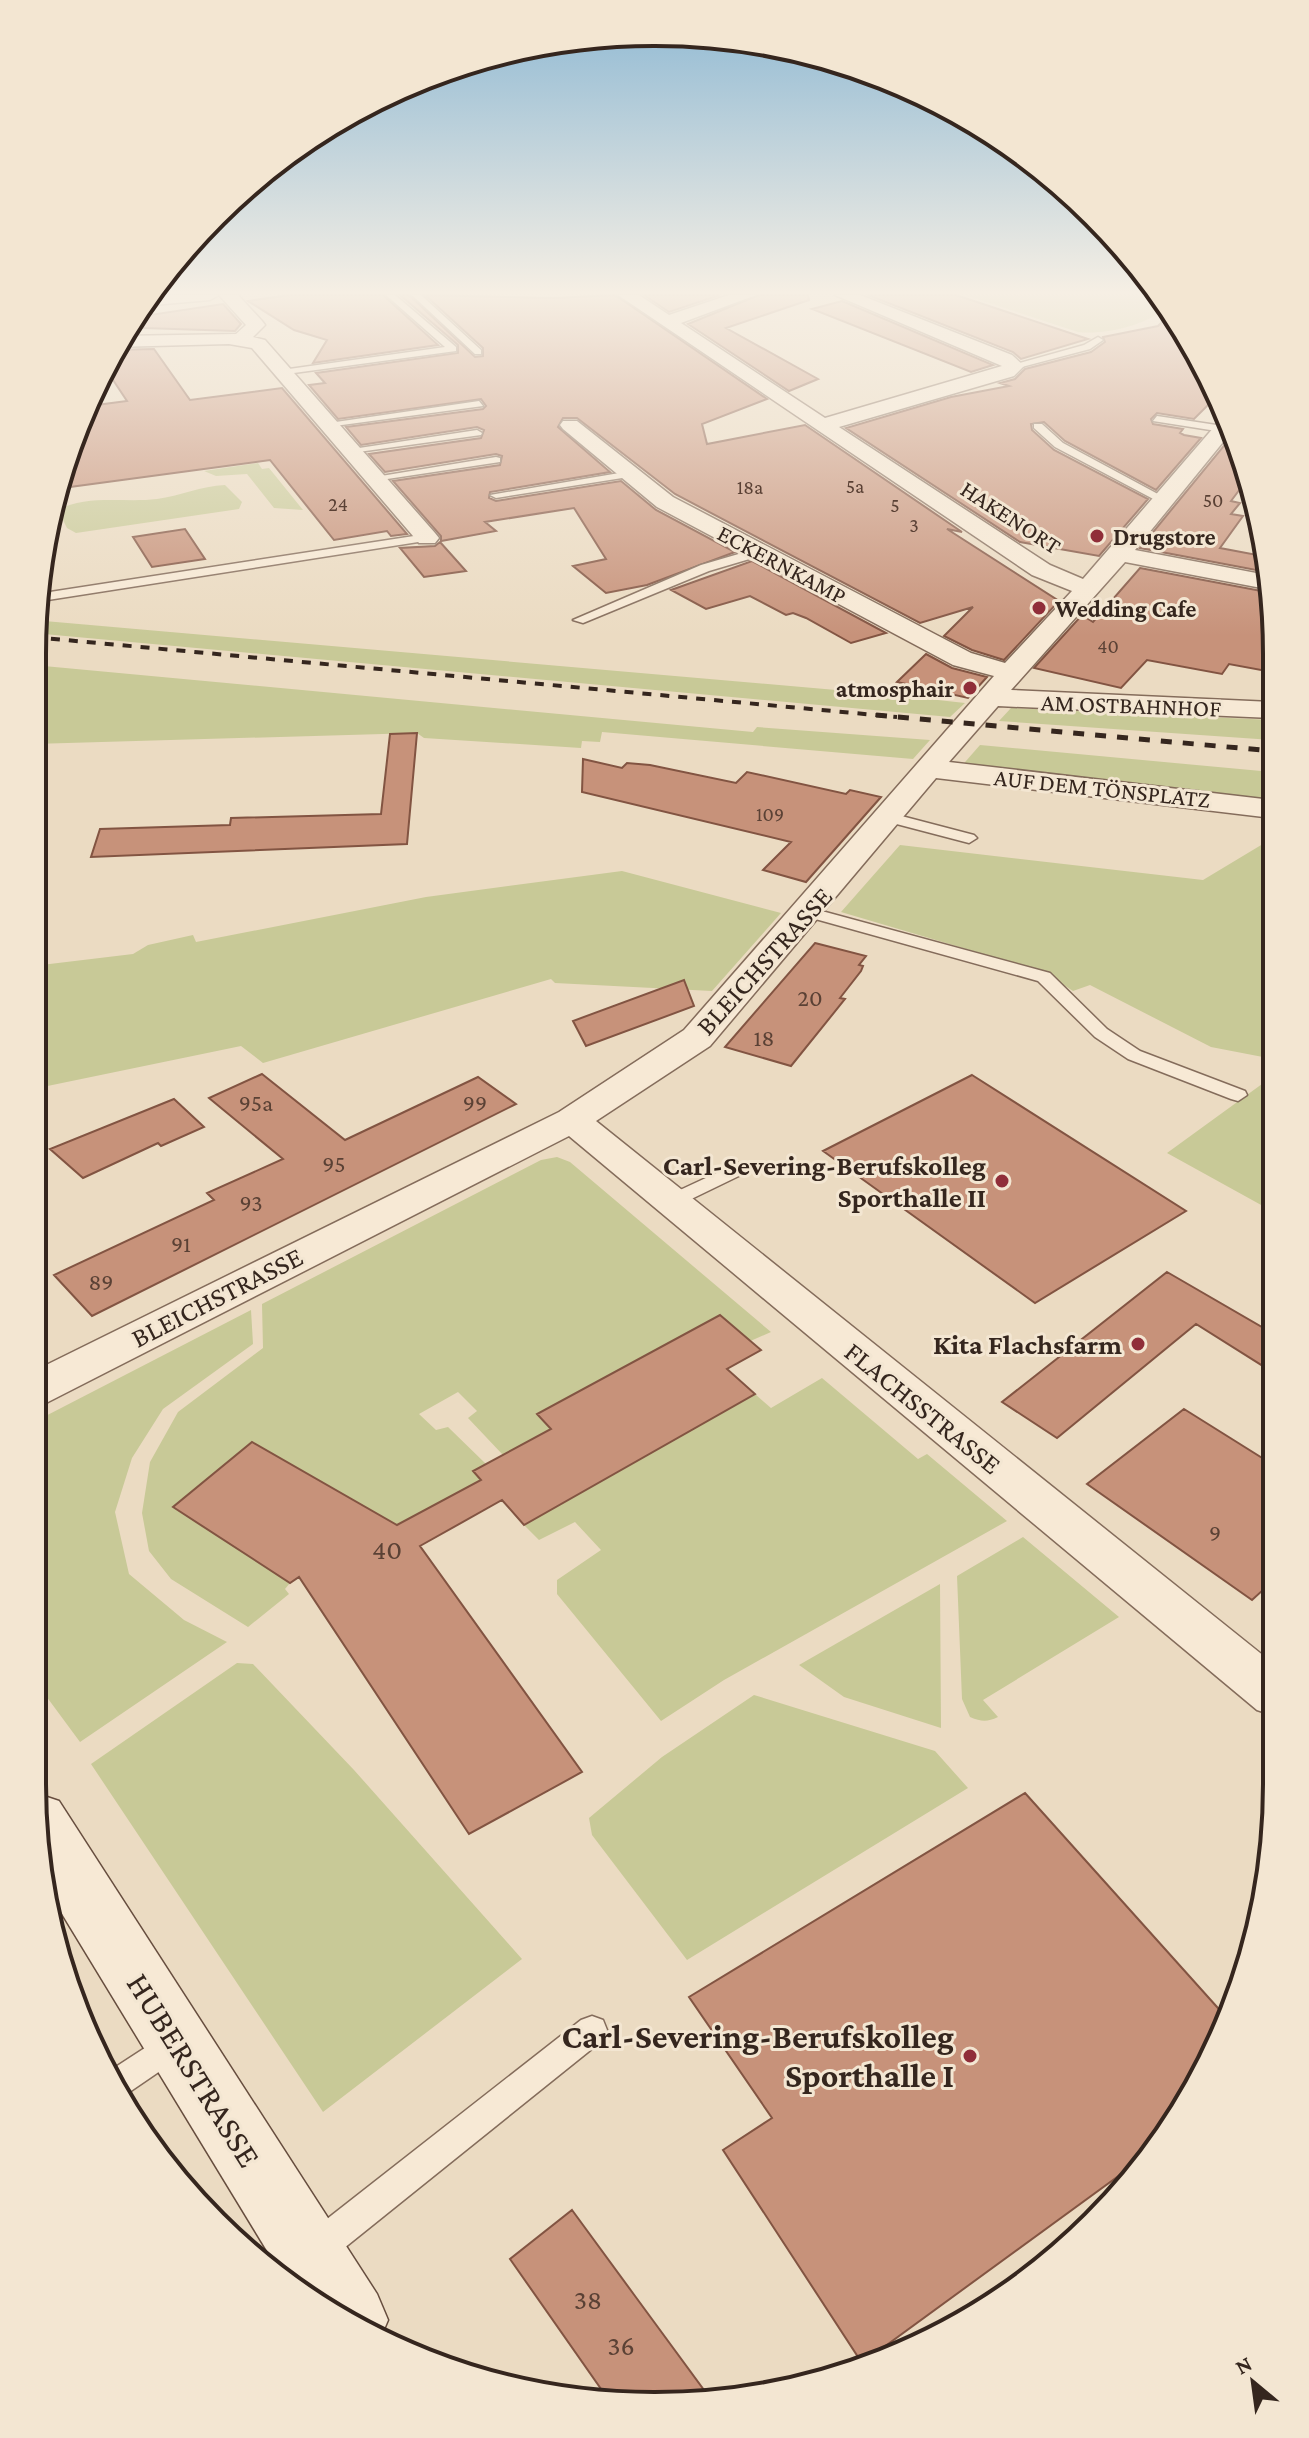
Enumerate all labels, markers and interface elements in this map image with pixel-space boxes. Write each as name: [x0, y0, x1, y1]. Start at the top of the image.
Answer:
house number: 5a: [846, 475, 864, 497]
street label: HAKENORT: [956, 475, 1066, 559]
house number: 18a: [737, 476, 763, 498]
house number: 50: [1203, 489, 1223, 511]
house number: 24: [328, 493, 348, 515]
house number: 5: [890, 494, 900, 516]
house number: 3: [909, 514, 919, 536]
street label: ECKERNKAMP: [713, 519, 851, 609]
place label: Drugstore: [1113, 523, 1216, 550]
marker: Drugstore: [1088, 527, 1106, 545]
place label: Wedding Cafe: [1054, 595, 1196, 622]
marker: Wedding Cafe: [1030, 599, 1048, 617]
house number: 40: [1097, 635, 1119, 657]
place label: atmosphair: [836, 675, 954, 702]
marker: atmosphair: [961, 679, 979, 697]
street label: AM OSTBAHNHOF: [1040, 688, 1222, 722]
street label: AUF DEM TÖNSPLATZ: [993, 763, 1211, 813]
house number: 109: [756, 803, 784, 825]
street label: BLEICHSTRASSE: [690, 881, 838, 1041]
house number: 20: [797, 984, 823, 1011]
house number: 18: [754, 1024, 774, 1051]
house number: 95a: [239, 1089, 273, 1116]
house number: 99: [463, 1089, 487, 1116]
house number: 95: [322, 1150, 346, 1177]
place label: Carl-Severing-Berufskolleg Sporthalle II: [663, 1150, 986, 1213]
marker: Carl-Severing-Berufskolleg Sporthalle II: [993, 1172, 1011, 1190]
house number: 93: [239, 1189, 263, 1216]
house number: 91: [171, 1230, 191, 1257]
street label: BLEICHSTRASSE: [126, 1241, 308, 1353]
house number: 89: [89, 1268, 113, 1295]
place label: Kita Flachsfarm: [933, 1329, 1122, 1360]
marker: Kita Flachsfarm: [1129, 1335, 1147, 1353]
street label: FLACHSSTRASSE: [839, 1336, 1007, 1480]
house number: 9: [1209, 1519, 1221, 1546]
house number: 40: [372, 1534, 402, 1565]
street label: HUBERSTRASSE: [120, 1966, 268, 2174]
place label: Carl-Severing-Berufskolleg Sporthalle I: [562, 2018, 954, 2094]
marker: Carl-Severing-Berufskolleg Sporthalle I: [961, 2047, 979, 2065]
house number: 38: [574, 2284, 602, 2315]
house number: 36: [607, 2330, 635, 2361]
north arrow: [1213, 2342, 1293, 2422]
text: N: [1231, 2350, 1256, 2380]

